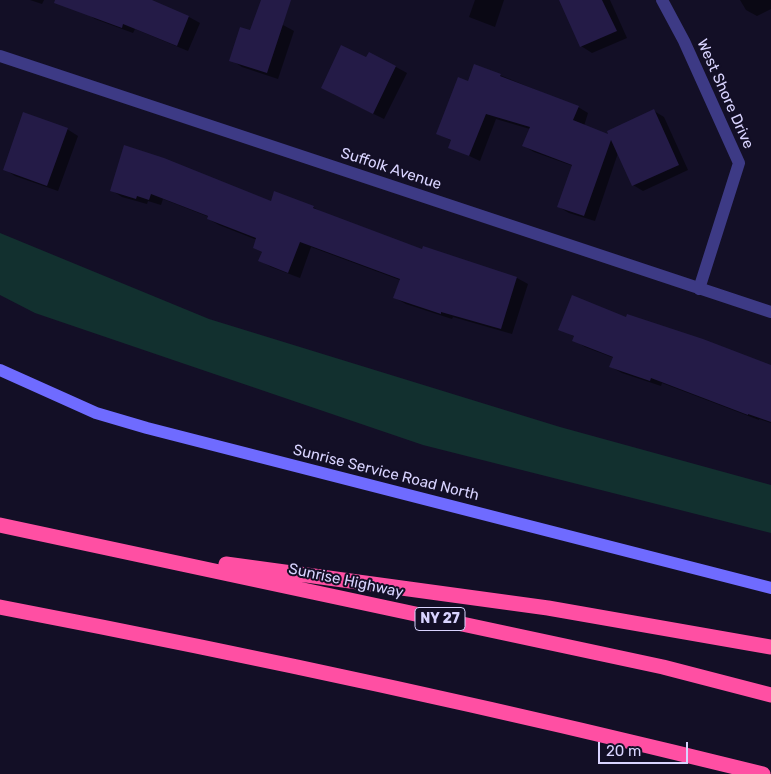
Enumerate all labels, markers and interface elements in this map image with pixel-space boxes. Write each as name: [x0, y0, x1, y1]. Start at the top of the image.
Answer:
street label: West Shore Drive: [693, 36, 757, 152]
street label: Suffolk Avenue: [338, 144, 444, 194]
street label: Sunrise Service Road North: [291, 441, 481, 505]
street label: Sunrise Highway: [287, 560, 405, 602]
road number: NY 27: [415, 608, 465, 630]
scale bar: [601, 732, 691, 764]
text: 20 m: [606, 742, 641, 760]

